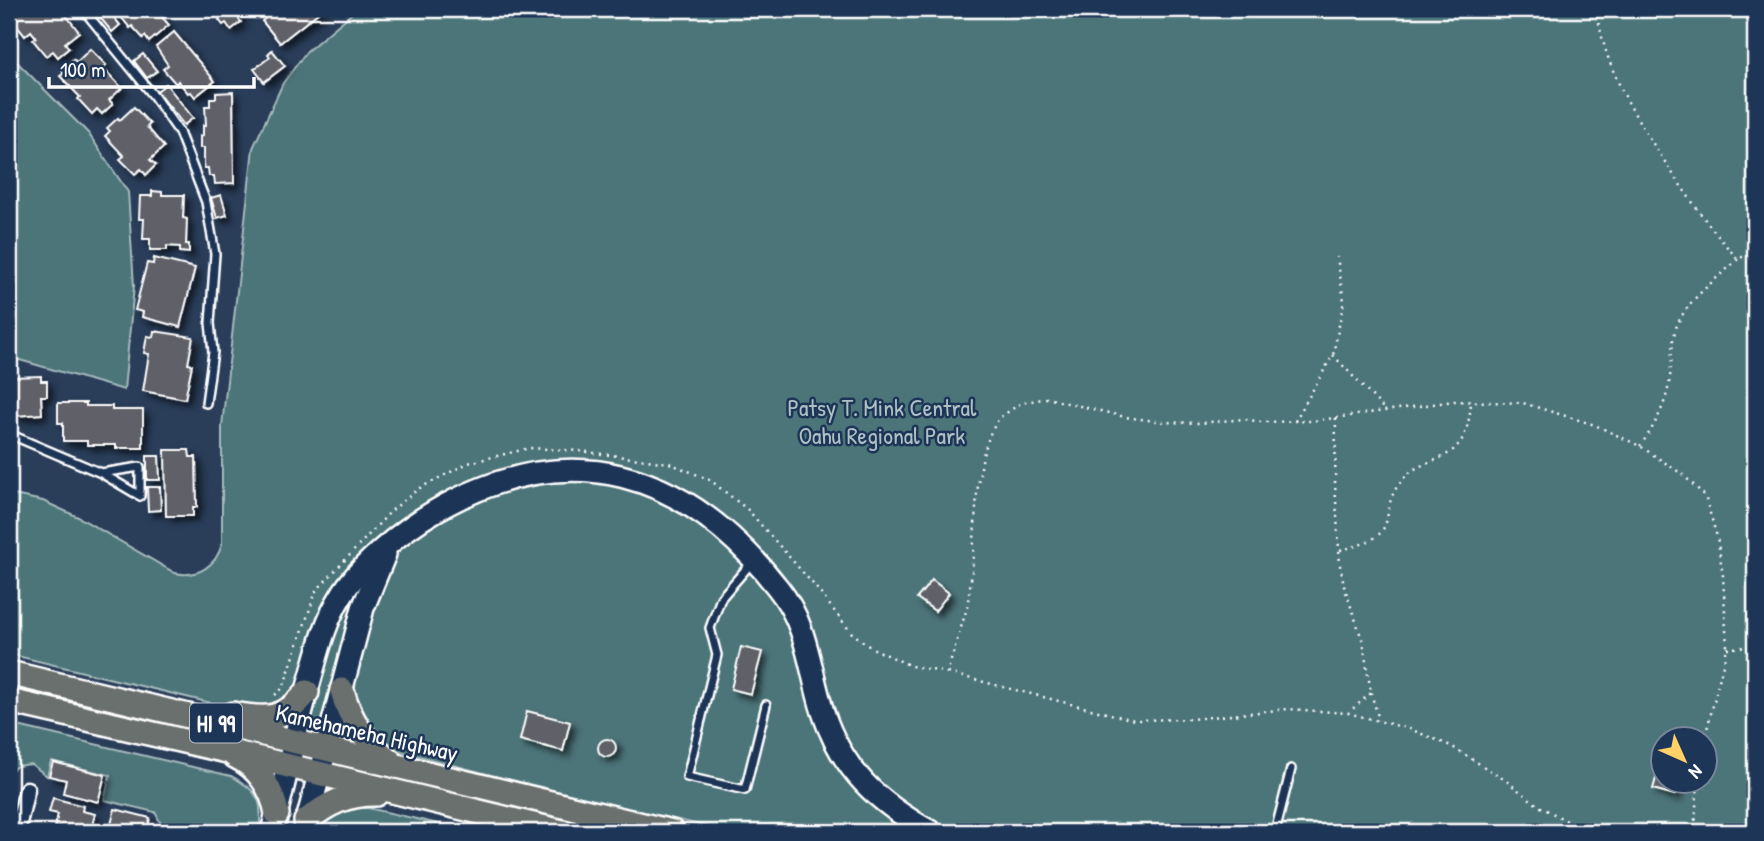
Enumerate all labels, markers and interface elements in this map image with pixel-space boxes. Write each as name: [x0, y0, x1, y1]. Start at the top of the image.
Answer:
scale bar: [49, 46, 254, 90]
text: 100 m: [60, 55, 106, 84]
park label: Patsy T. Mink Central Oahu Regional Park: [788, 391, 977, 451]
street label: Kamehameha Highway: [273, 695, 461, 769]
road number: HI 99: [190, 704, 242, 743]
north arrow: [1648, 726, 1718, 796]
text: N: [1683, 759, 1709, 785]

